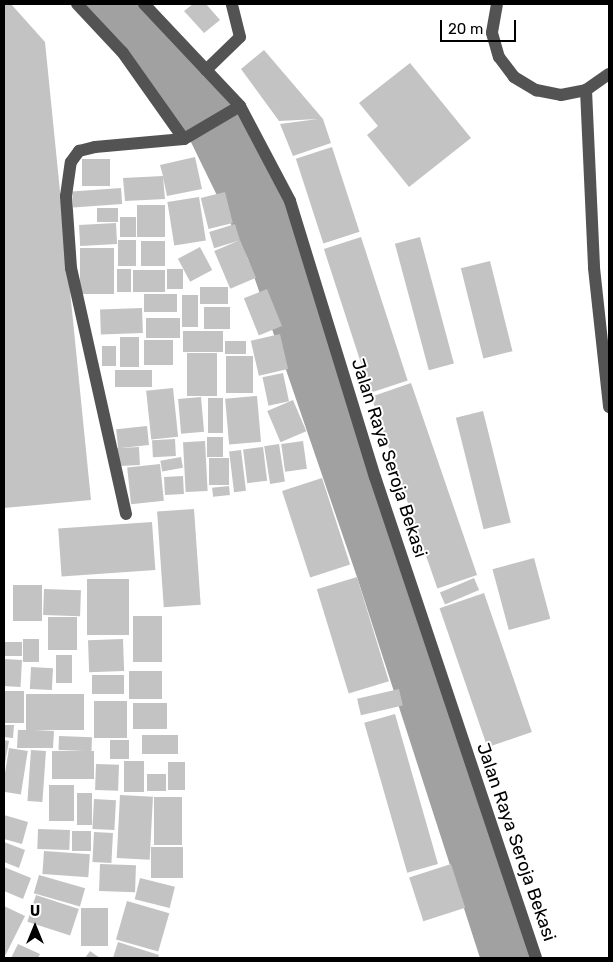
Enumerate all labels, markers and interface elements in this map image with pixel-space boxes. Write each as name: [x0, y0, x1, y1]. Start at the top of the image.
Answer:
scale bar: [443, 10, 519, 42]
text: 20 m: [448, 20, 483, 38]
street label: Jalan Raya Seroja Bekasi: [347, 356, 431, 560]
street label: Jalan Raya Seroja Bekasi: [472, 740, 560, 944]
north arrow: [10, 902, 60, 952]
text: U: [30, 903, 40, 920]

